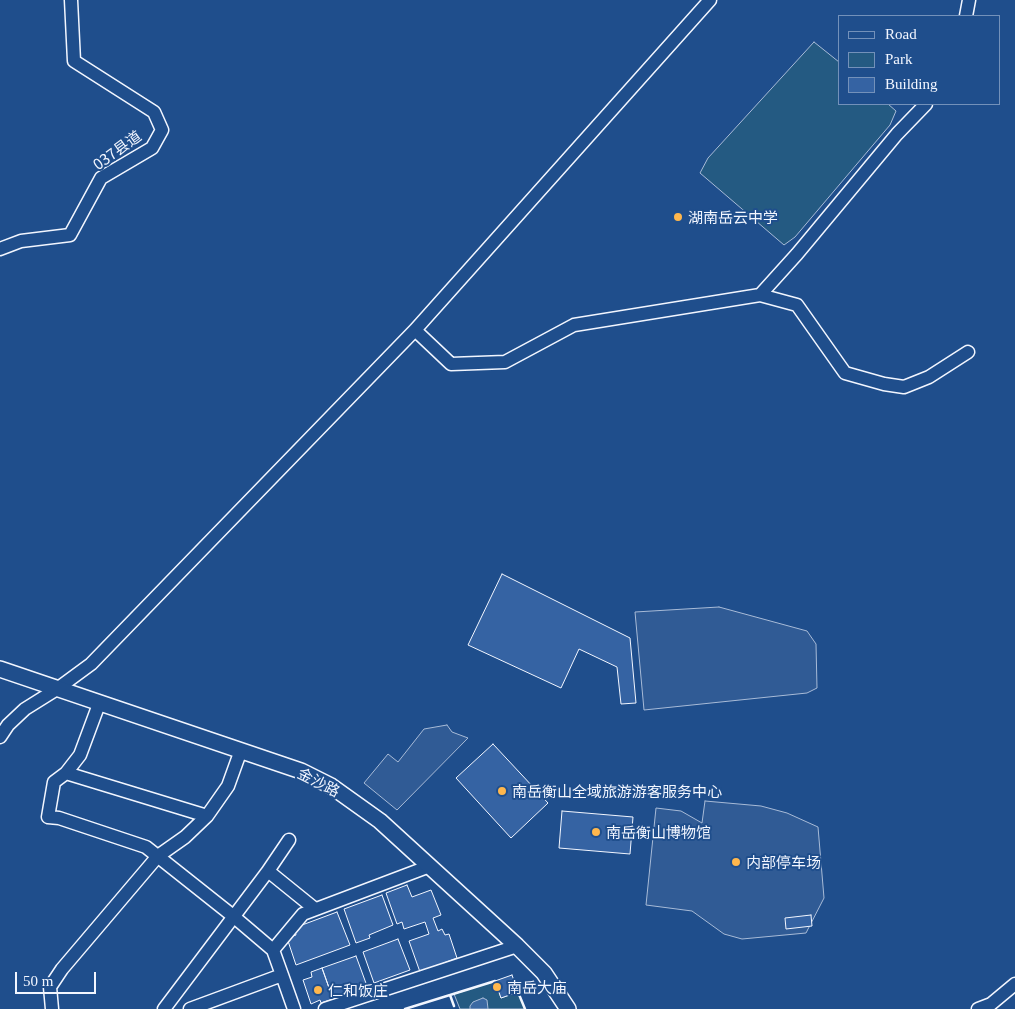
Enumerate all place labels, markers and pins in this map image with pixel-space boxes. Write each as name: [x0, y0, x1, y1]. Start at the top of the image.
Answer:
place label: 湖南岳云中学: [688, 208, 778, 226]
marker: 湖南岳云中学: [672, 211, 684, 223]
place label: 南岳衡山全域旅游游客服务中心: [512, 782, 722, 800]
marker: 南岳衡山全域旅游游客服务中心: [496, 785, 508, 797]
place label: 南岳衡山博物馆: [606, 823, 711, 841]
marker: 南岳衡山博物馆: [590, 826, 602, 838]
place label: 内部停车场: [746, 853, 821, 871]
marker: 内部停车场: [730, 856, 742, 868]
place label: 南岳大庙: [507, 978, 567, 996]
place label: 仁和饭庄: [328, 981, 388, 999]
marker: 南岳大庙: [491, 981, 503, 993]
marker: 仁和饭庄: [312, 984, 324, 996]

